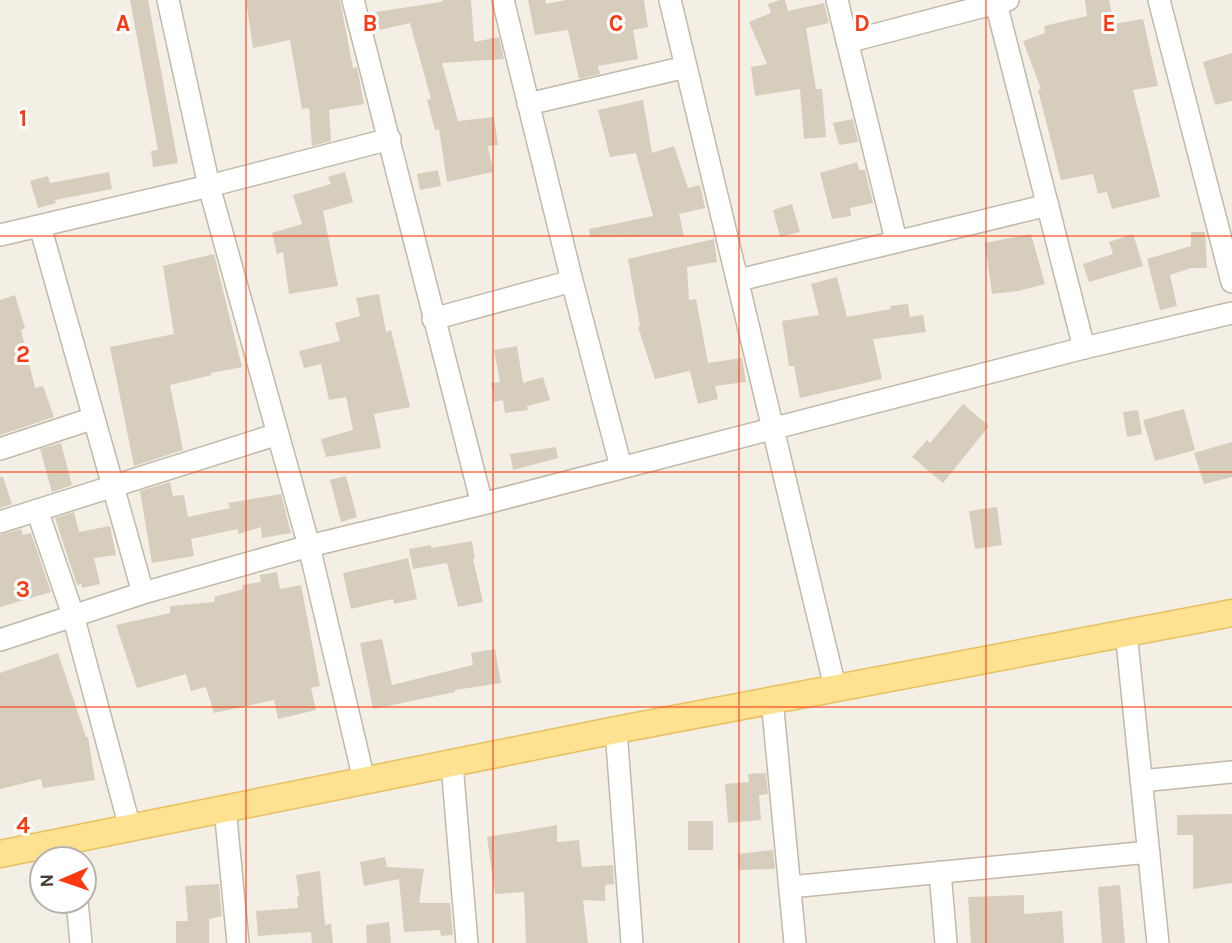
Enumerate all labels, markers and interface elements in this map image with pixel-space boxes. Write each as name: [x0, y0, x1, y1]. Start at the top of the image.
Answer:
text: A: [116, 10, 130, 37]
text: B: [363, 10, 377, 37]
text: C: [609, 10, 623, 37]
text: D: [854, 10, 870, 37]
text: E: [1102, 10, 1116, 37]
text: 1: [19, 105, 27, 132]
text: 2: [16, 341, 30, 368]
text: 3: [16, 576, 30, 603]
text: 4: [16, 812, 30, 839]
north arrow: [28, 845, 98, 915]
text: N: [36, 873, 58, 888]

